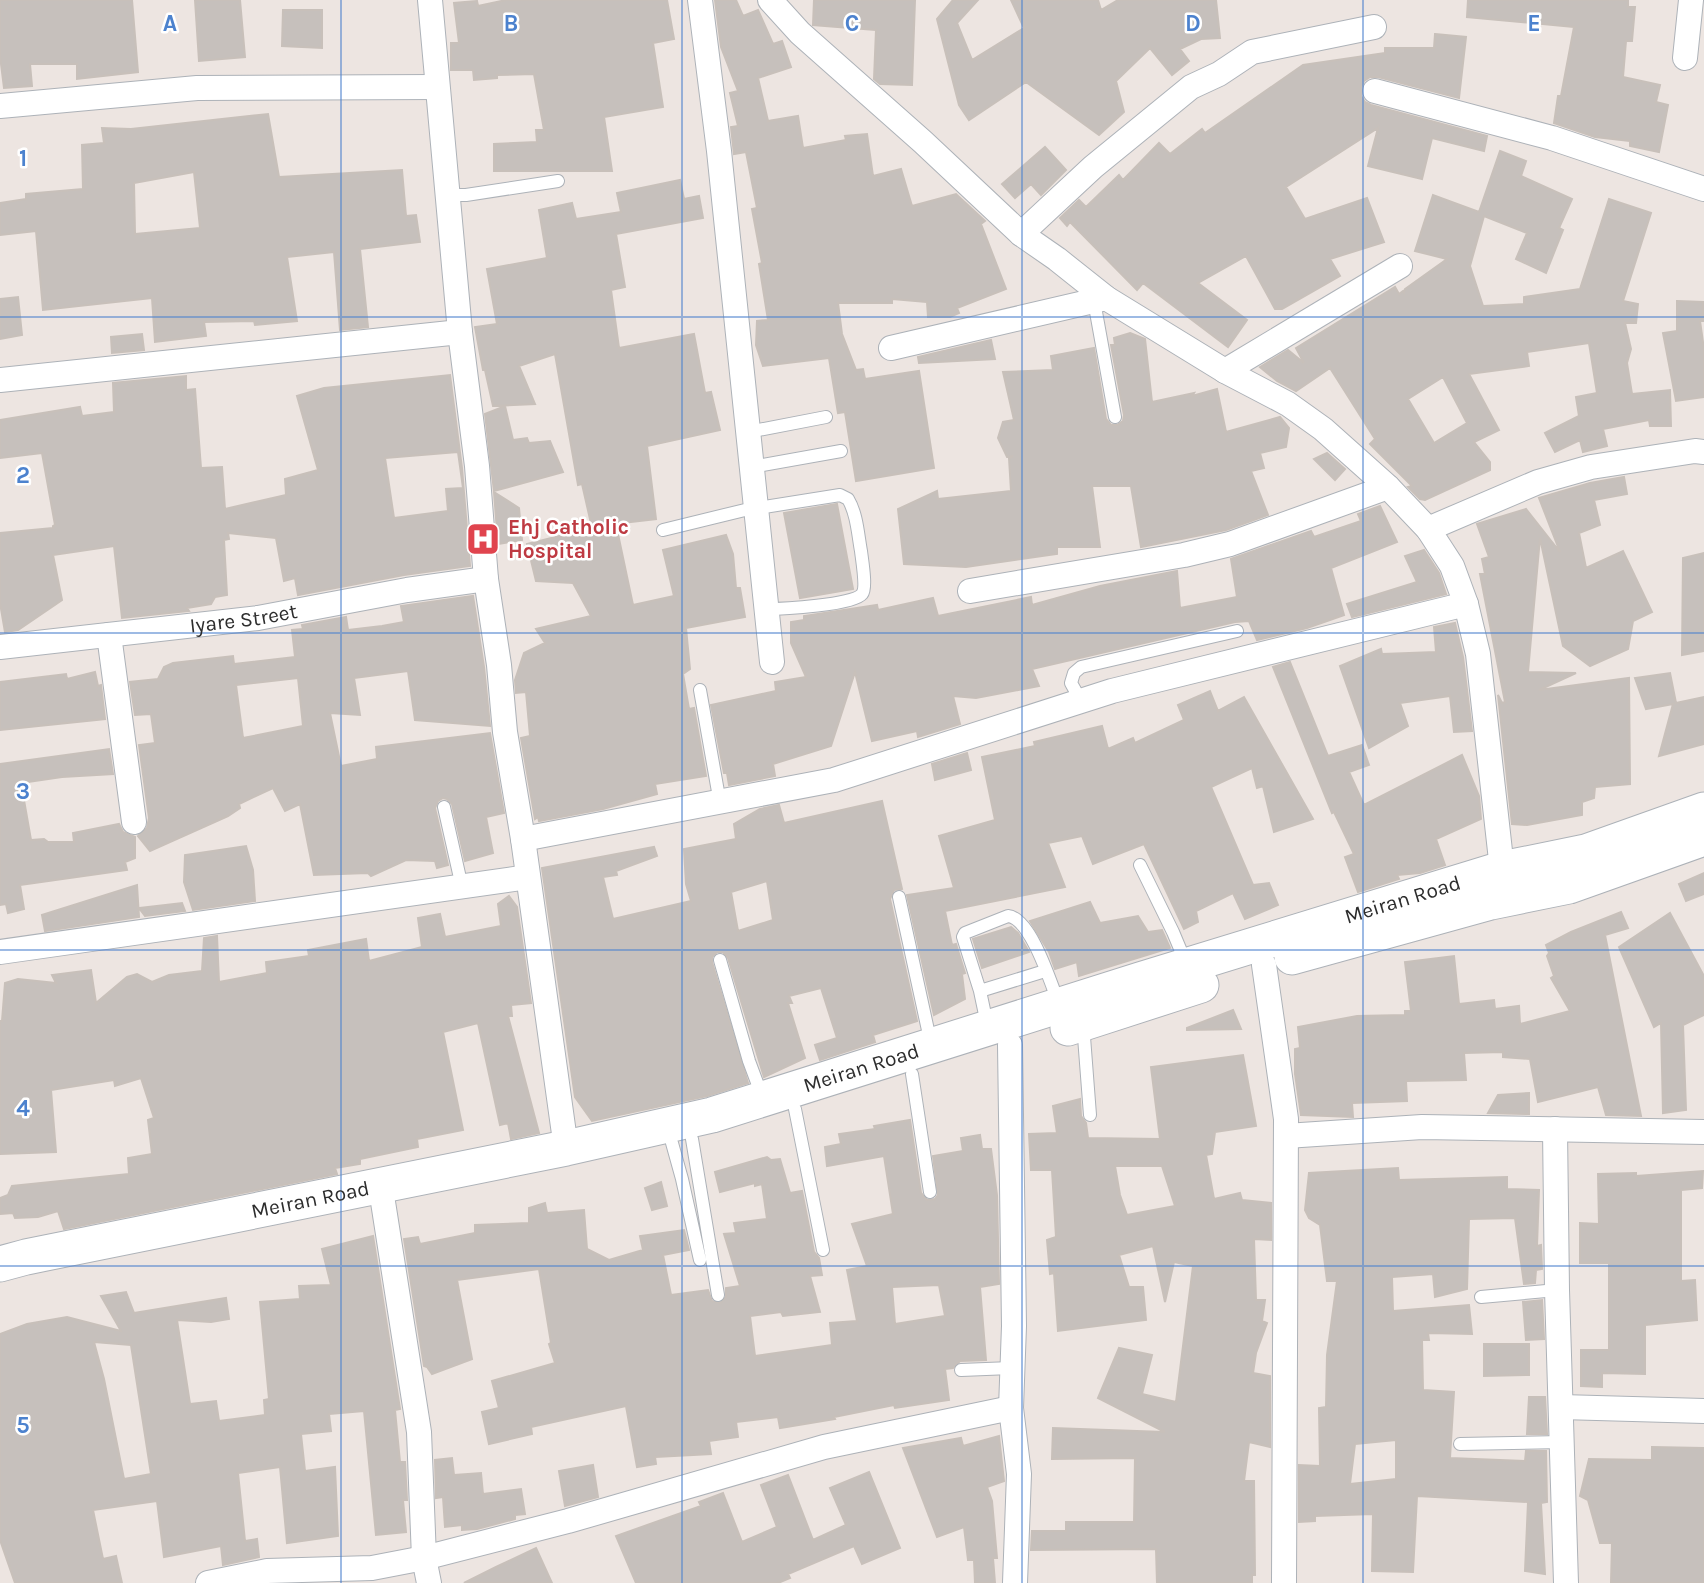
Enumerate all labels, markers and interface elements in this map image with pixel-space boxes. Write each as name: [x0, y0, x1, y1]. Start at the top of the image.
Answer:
text: A: [163, 10, 177, 37]
text: B: [504, 10, 518, 37]
text: C: [845, 10, 859, 37]
text: D: [1185, 10, 1201, 37]
text: E: [1527, 10, 1541, 37]
text: 1: [19, 145, 27, 172]
text: 2: [16, 462, 30, 489]
place label: Ehj Catholic Hospital: [508, 515, 629, 563]
hospital icon: Ehj Catholic Hospital: [464, 520, 502, 558]
street label: Iyare Street: [188, 599, 299, 638]
text: 3: [16, 778, 30, 805]
street label: Meiran Road: [1342, 870, 1464, 929]
street label: Meiran Road: [800, 1038, 922, 1097]
text: 4: [16, 1095, 30, 1122]
street label: Meiran Road: [249, 1176, 372, 1223]
text: 5: [16, 1412, 30, 1439]

